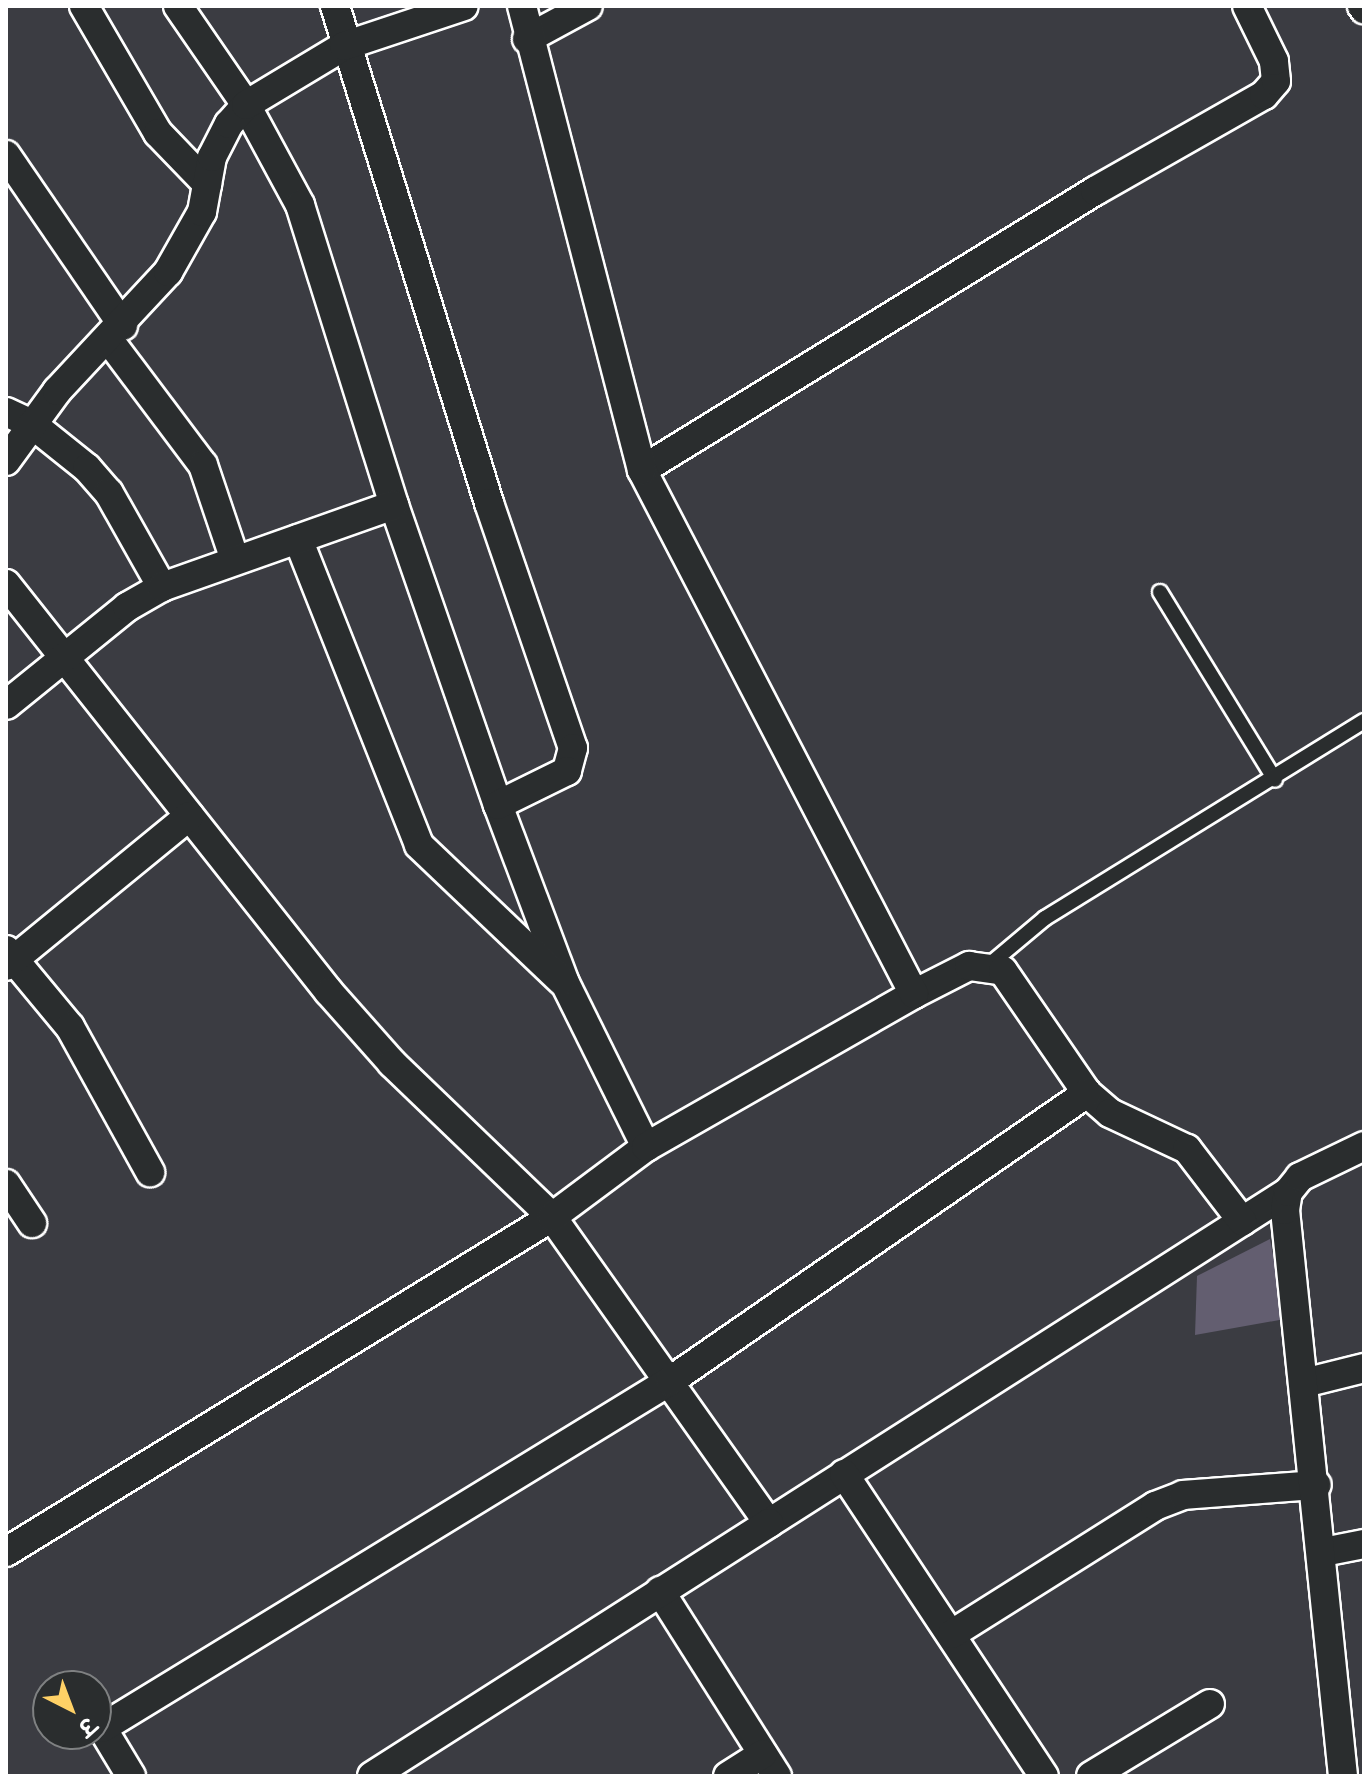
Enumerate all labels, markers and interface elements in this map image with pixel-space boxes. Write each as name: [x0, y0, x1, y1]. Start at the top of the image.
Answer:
north arrow: [32, 1670, 112, 1750]
text: उ: [73, 1712, 101, 1741]

